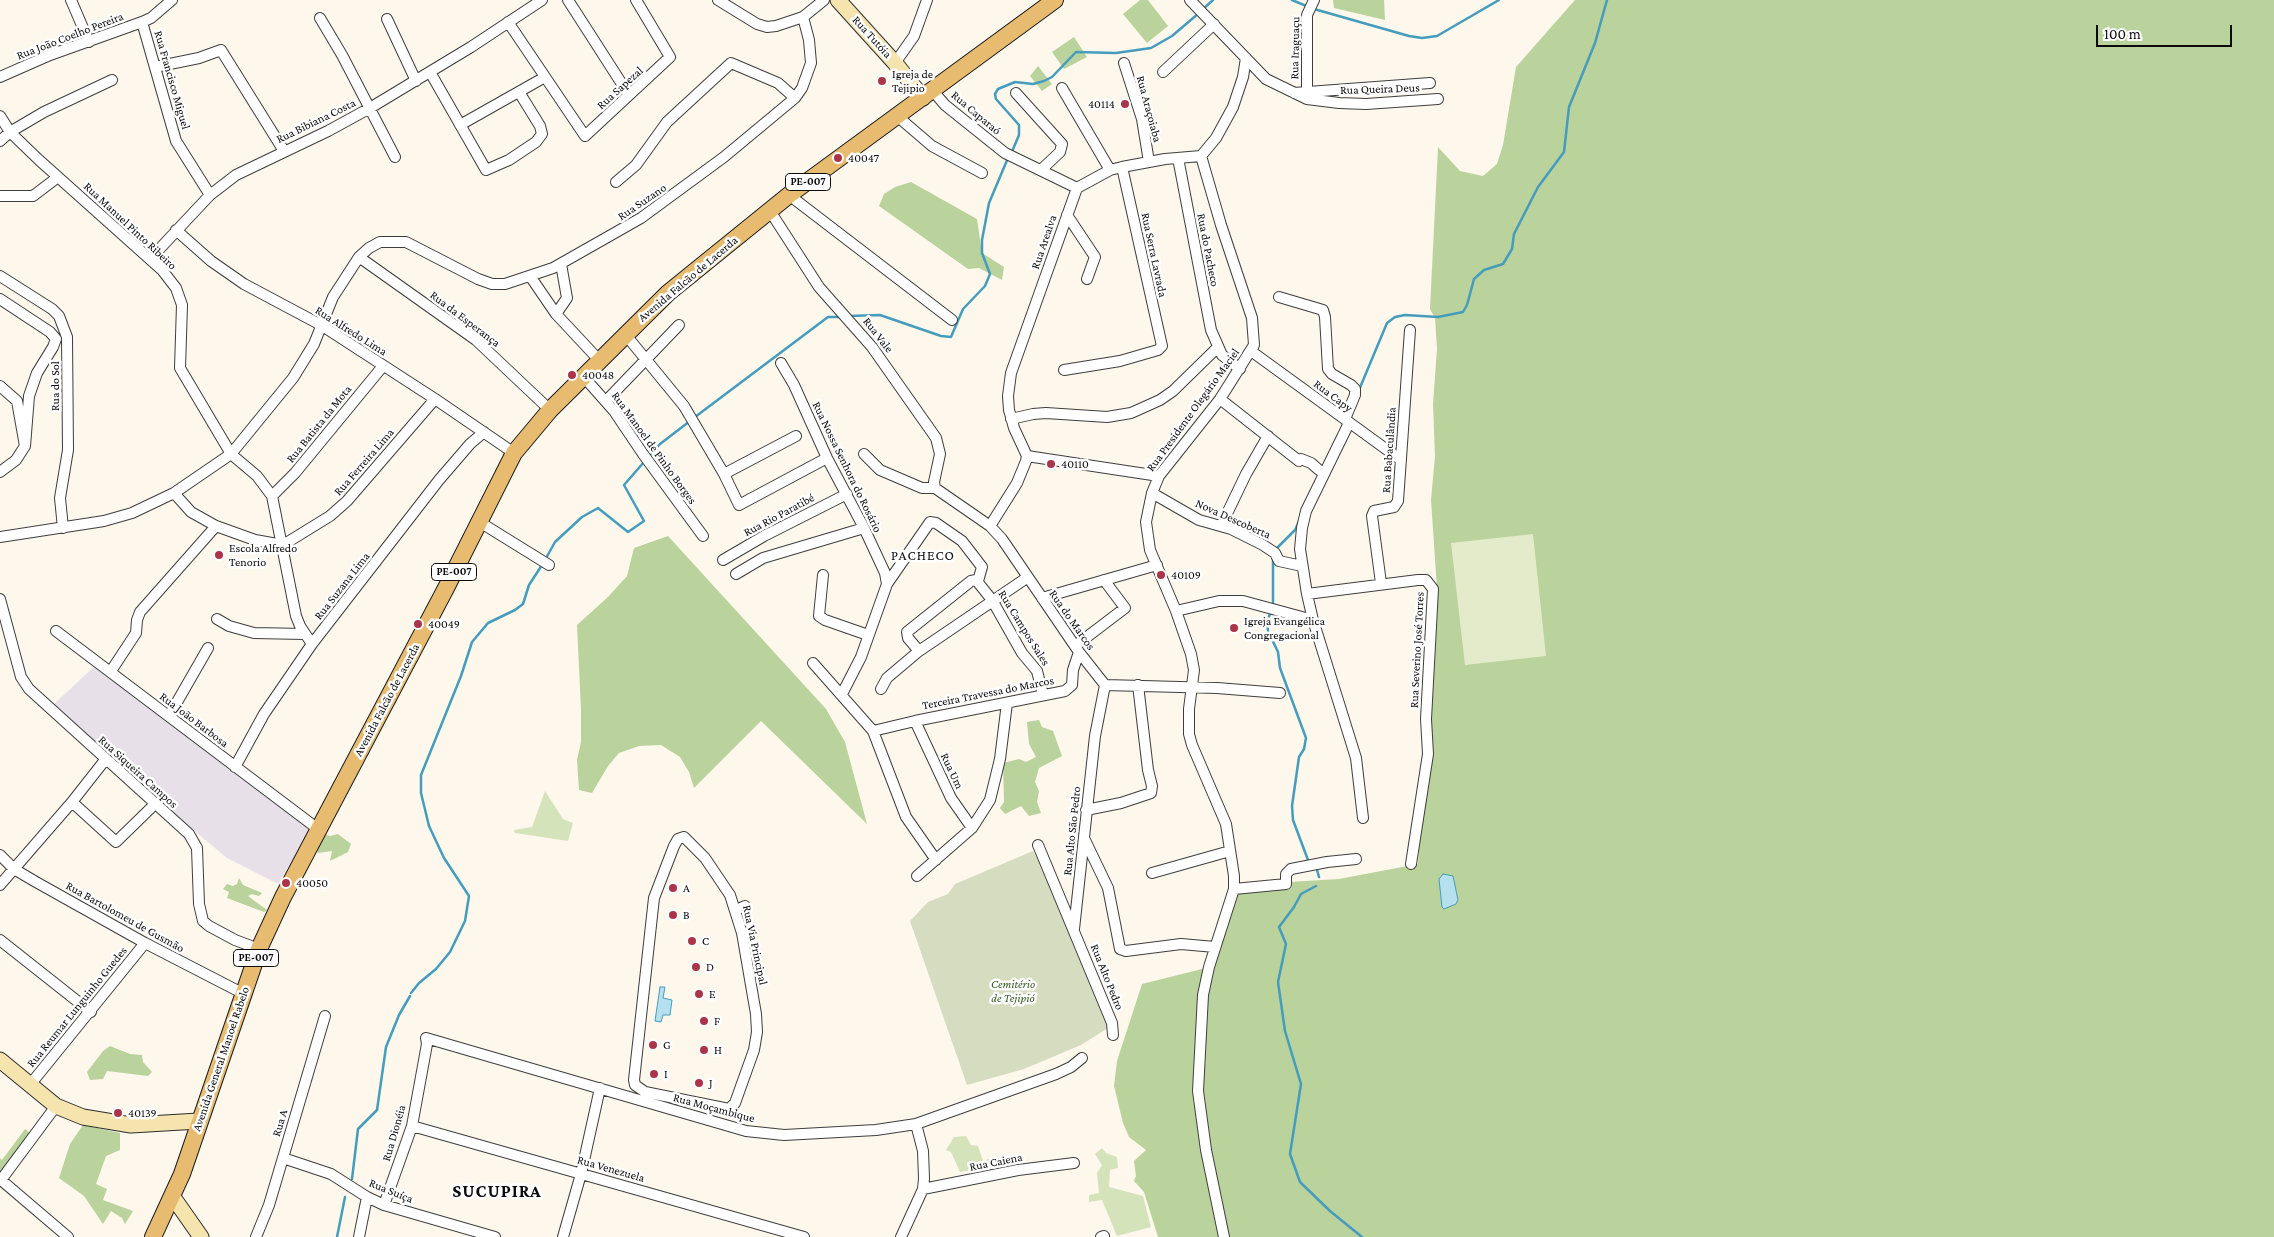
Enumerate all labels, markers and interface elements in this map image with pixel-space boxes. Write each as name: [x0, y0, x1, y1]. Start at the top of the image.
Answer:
street label: Rua João Coelho Pereira: [15, 9, 125, 63]
street label: Rua Tutóia: [849, 13, 895, 61]
scale bar: [2099, 15, 2235, 47]
street label: Rua Iraguaçu: [1287, 16, 1303, 80]
text: 100 m: [2104, 26, 2141, 42]
street label: Rua Francisco Miguel: [151, 29, 193, 131]
street label: Rua Sapezal: [594, 64, 646, 112]
place label: Igreja de Tejipio: [892, 67, 933, 95]
street label: Rua Araçoiaba: [1133, 74, 1165, 144]
marker: Igreja de Tejipio: [876, 75, 888, 87]
street label: Rua Queira Deus: [1340, 80, 1420, 98]
street label: Rua Caparaó: [948, 88, 1004, 138]
street label: Rua Bibiana Costa: [274, 96, 358, 146]
place label: 40114: [1088, 97, 1115, 111]
marker: 40114: [1119, 98, 1131, 110]
place label: 40047: [848, 151, 879, 165]
marker: 40047: [832, 152, 844, 164]
road number: PE-007: [786, 173, 830, 190]
street label: Rua Manuel Pinto Ribeiro: [81, 179, 179, 273]
street label: Rua Suzano: [615, 180, 669, 224]
street label: Rua Serra Lavrada: [1138, 211, 1170, 299]
street label: Rua do Pacheco: [1194, 212, 1222, 288]
street label: Rua Arealva: [1028, 213, 1060, 271]
street label: Avenida Falcão de Lacerda: [635, 233, 741, 325]
street label: Rua da Esperança: [427, 288, 503, 350]
street label: Rua Alfredo Lima: [312, 303, 390, 359]
street label: Rua Vale: [860, 314, 896, 356]
street label: Rua Presidente Olegário Maciel: [1143, 346, 1243, 474]
street label: Rua do Sol: [48, 361, 62, 411]
place label: 40048: [582, 368, 614, 382]
marker: 40048: [566, 369, 578, 381]
street label: Rua Capy: [1311, 377, 1355, 415]
street label: Rua Batista da Mota: [283, 382, 355, 466]
street label: Rua Manoel de Pinho Borges: [608, 389, 700, 507]
street label: Rua Nossa Senhora do Rosário: [809, 399, 885, 535]
street label: Rua Babaculândia: [1379, 407, 1399, 493]
street label: Rua Ferreira Lima: [331, 425, 397, 499]
place label: 40110: [1061, 457, 1089, 471]
marker: 40110: [1045, 458, 1057, 470]
street label: Rua Rio Paratibé: [741, 490, 817, 540]
street label: Nova Descoberta: [1193, 496, 1273, 542]
place label: Escola Alfredo Tenorio: [229, 541, 297, 569]
district label: PACHECO: [890, 548, 956, 564]
marker: Escola Alfredo Tenorio: [213, 549, 225, 561]
street label: Rua Suzana Lima: [311, 549, 373, 623]
road number: PE-007: [432, 564, 476, 580]
place label: 40109: [1171, 568, 1201, 582]
marker: 40109: [1155, 569, 1167, 581]
street label: Rua do Marcos: [1046, 587, 1098, 653]
street label: Rua Campos Sales: [995, 588, 1053, 668]
street label: Rua Severino José Torres: [1407, 592, 1427, 708]
place label: Igreja Evangélica Congregacional: [1244, 614, 1325, 642]
place label: 40049: [428, 617, 460, 631]
marker: 40049: [412, 618, 424, 630]
marker: Igreja Evangélica Congregacional: [1228, 622, 1240, 634]
street label: Avenida Falcão de Lacerda: [351, 641, 423, 759]
street label: Terceira Travessa do Marcos: [921, 673, 1055, 713]
street label: Rua João Barbosa: [157, 689, 231, 751]
street label: Rua Siqueira Campos: [96, 733, 180, 811]
street label: Rua Um: [937, 751, 967, 791]
street label: Rua Alto São Pedro: [1060, 786, 1084, 876]
place label: 40050: [296, 876, 328, 890]
marker: 40050: [280, 877, 292, 889]
street label: Rua Bartolomeu de Gusmão: [63, 878, 187, 956]
place label: A: [683, 881, 690, 895]
marker: A: [667, 882, 679, 894]
street label: Rua Via Principal: [740, 904, 770, 986]
place label: B: [683, 908, 690, 922]
marker: B: [667, 909, 679, 921]
place label: C: [702, 934, 709, 948]
marker: C: [686, 935, 698, 947]
street label: Rua Alto Pedro: [1087, 942, 1127, 1012]
street label: Rua Reumar Lunguinho Guedes: [24, 944, 130, 1070]
road number: PE-007: [234, 950, 278, 966]
place label: D: [706, 960, 714, 974]
marker: D: [690, 961, 702, 973]
park label: Cemitério de Tejipió: [991, 977, 1035, 1005]
street label: Avenida General Manoel Rabelo: [189, 985, 253, 1133]
place label: E: [709, 987, 716, 1001]
marker: E: [693, 988, 705, 1000]
place label: F: [714, 1014, 720, 1028]
marker: F: [698, 1015, 710, 1027]
place label: G: [663, 1038, 671, 1052]
marker: G: [647, 1039, 659, 1051]
place label: H: [714, 1043, 722, 1057]
marker: H: [698, 1044, 710, 1056]
place label: I: [664, 1067, 668, 1081]
marker: I: [648, 1068, 660, 1080]
place label: J: [709, 1076, 713, 1090]
marker: J: [693, 1077, 705, 1089]
street label: Rua Moçambique: [672, 1090, 756, 1126]
street label: Rua Dionéia: [379, 1103, 409, 1163]
place label: 40139: [128, 1106, 157, 1120]
marker: 40139: [112, 1107, 124, 1119]
street label: Rua A: [269, 1108, 291, 1138]
street label: Rua Caiena: [968, 1150, 1024, 1174]
street label: Rua Venezuela: [576, 1153, 646, 1185]
street label: Rua Suíça: [367, 1176, 415, 1206]
district label: SUCUPIRA: [451, 1180, 543, 1202]

